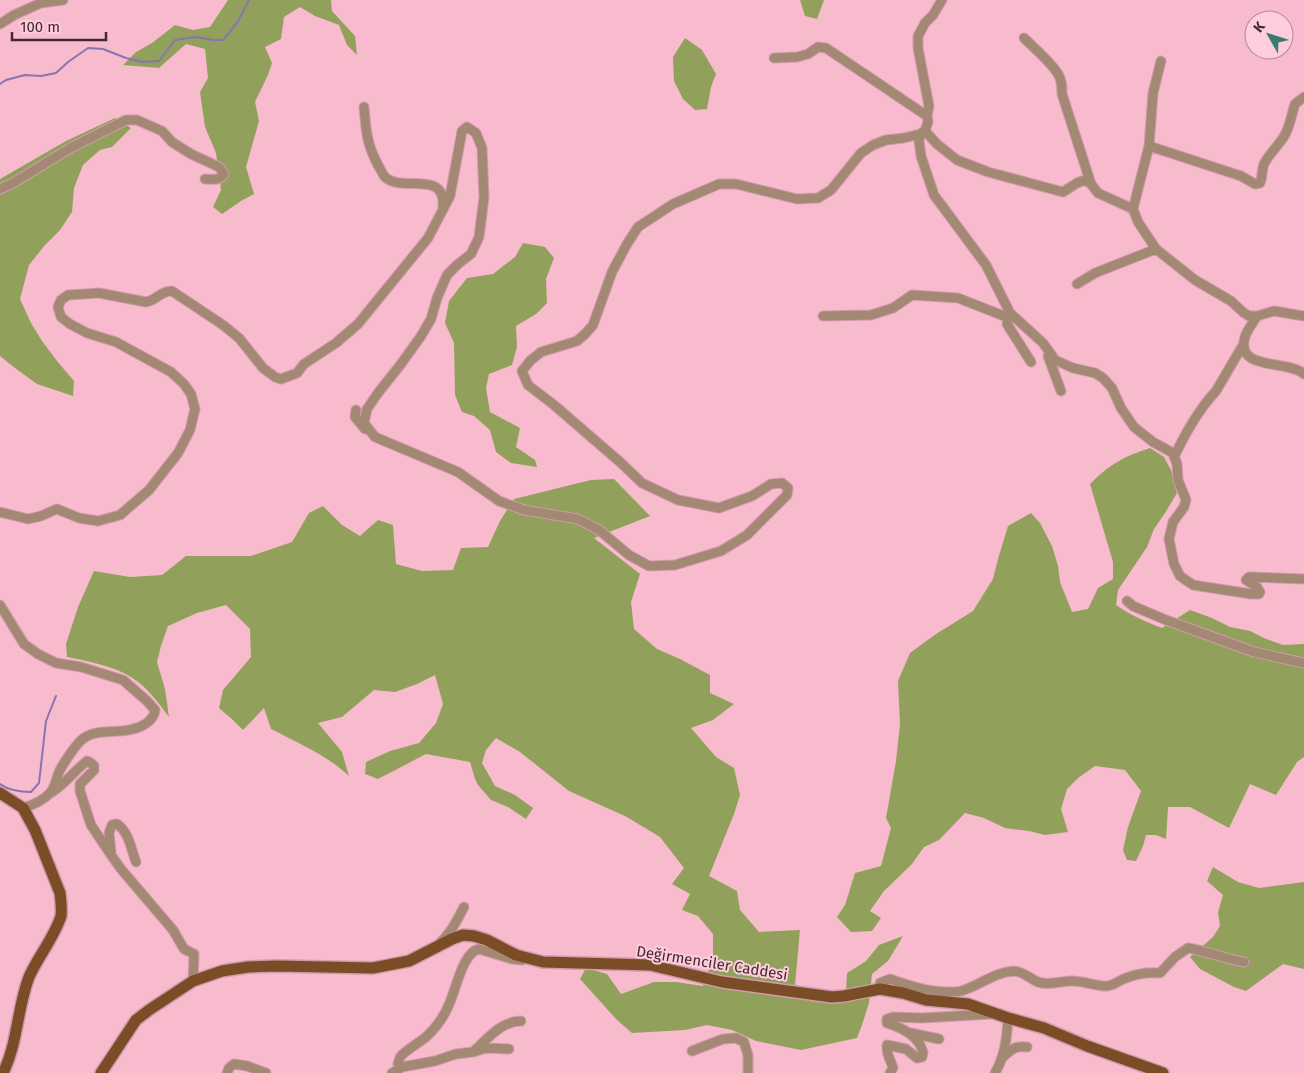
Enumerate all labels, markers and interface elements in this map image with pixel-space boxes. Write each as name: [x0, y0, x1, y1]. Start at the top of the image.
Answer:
scale bar: [12, 10, 106, 42]
north arrow: [1244, 10, 1294, 60]
text: K: [1250, 17, 1269, 36]
text: 100 m: [20, 18, 60, 36]
street label: Değirmenciler Caddesi: [635, 942, 789, 984]

